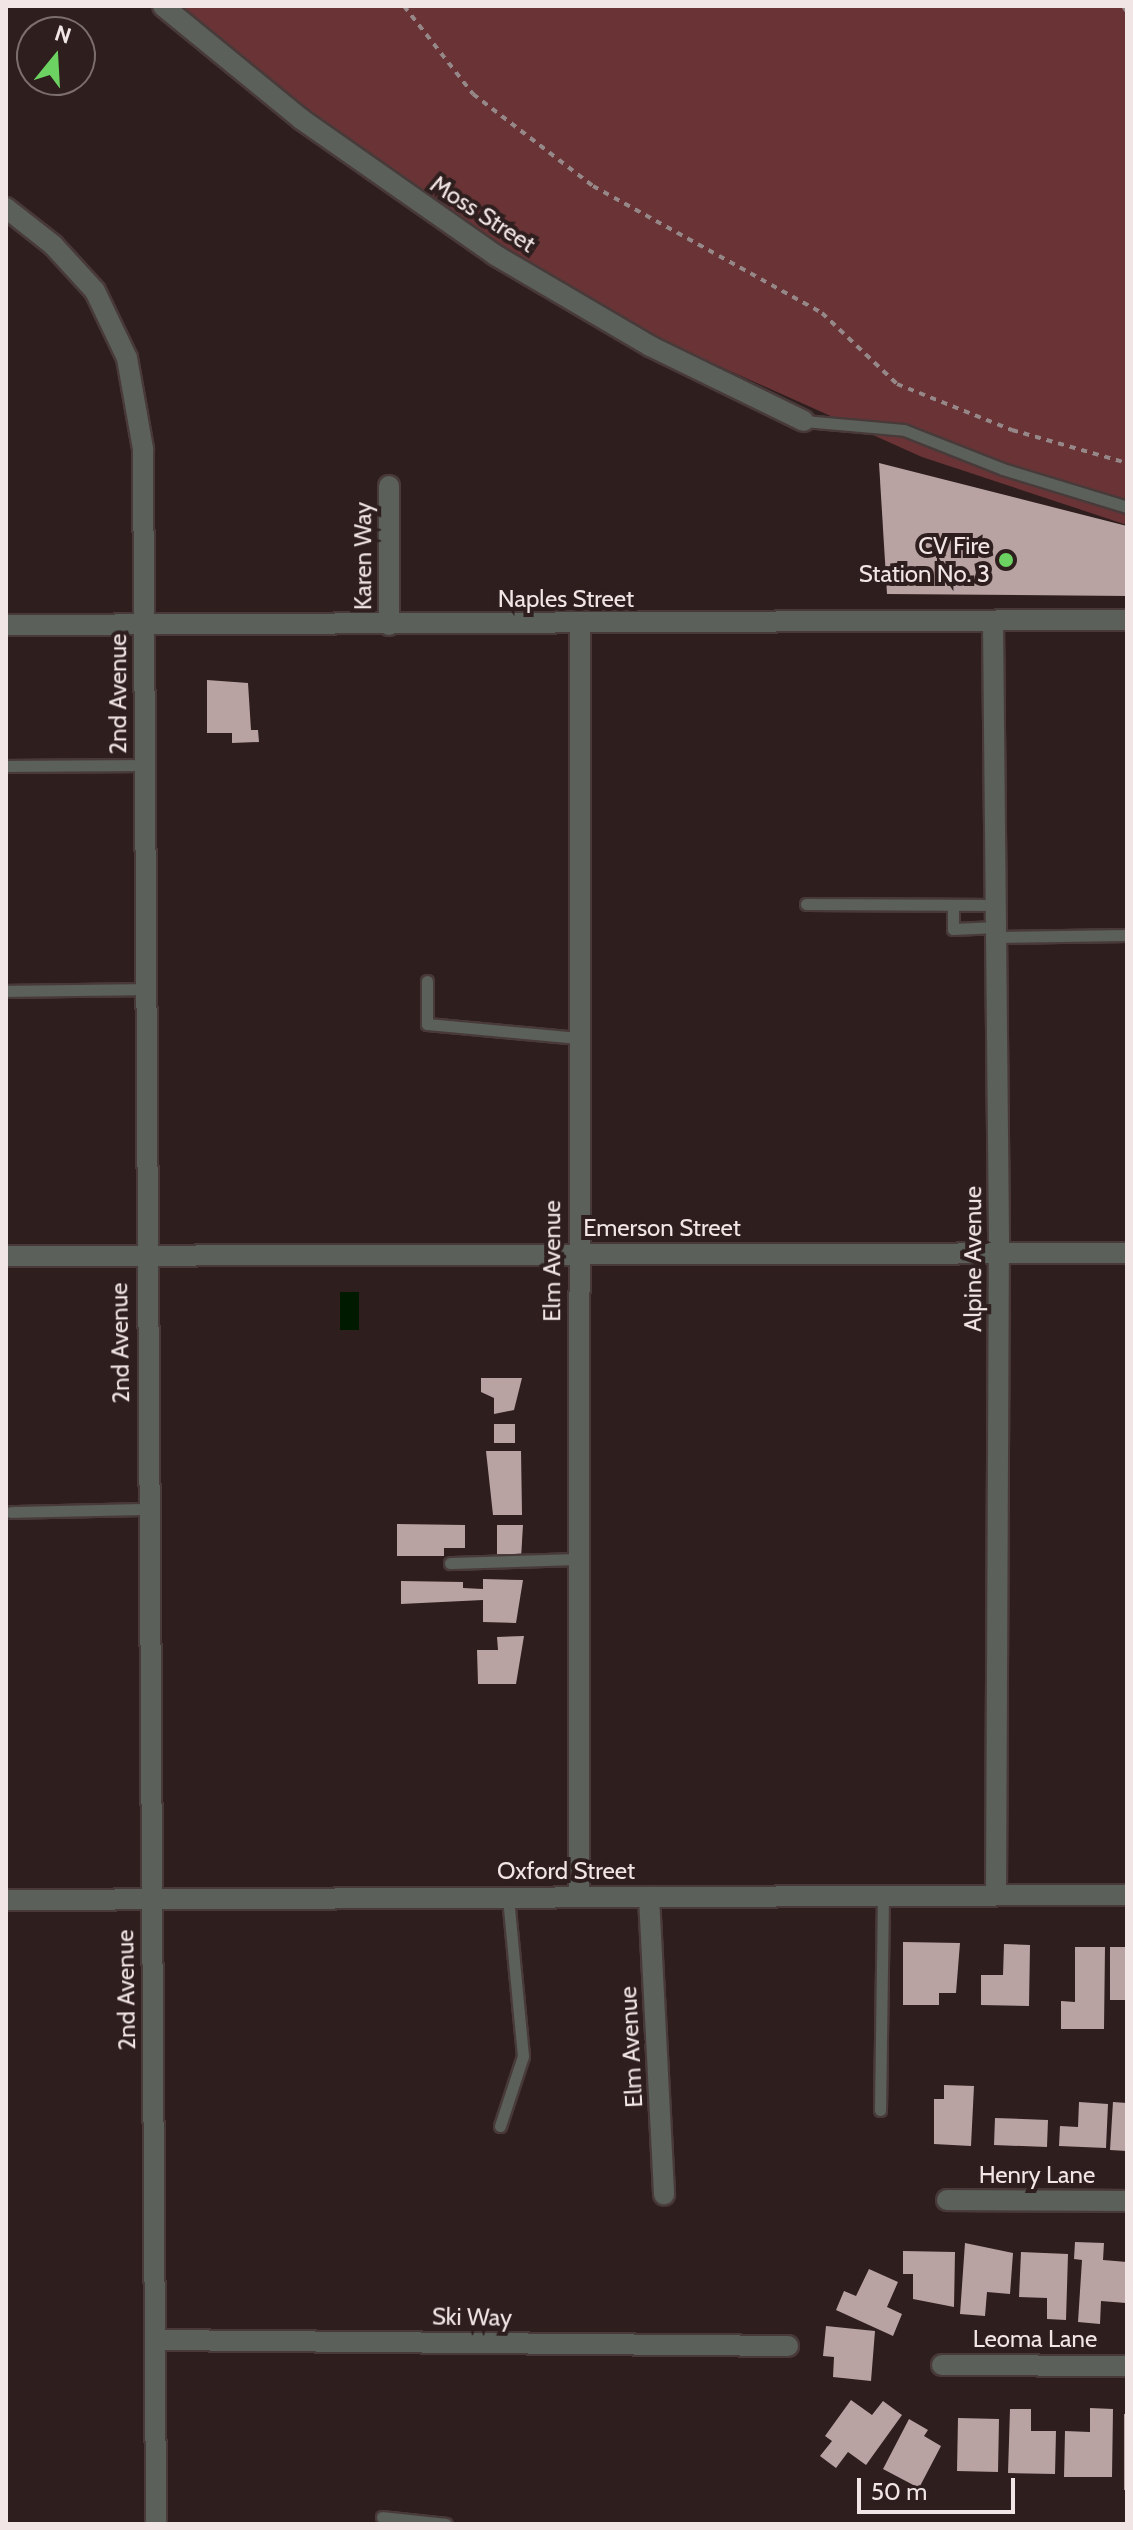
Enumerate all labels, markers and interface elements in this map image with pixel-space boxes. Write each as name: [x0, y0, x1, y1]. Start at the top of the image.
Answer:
north arrow: [16, 16, 96, 96]
text: N: [51, 19, 75, 50]
street label: Moss Street: [425, 169, 541, 259]
street label: Karen Way: [349, 502, 377, 610]
place label: CV Fire Station No. 3: [859, 532, 990, 588]
marker: CV Fire Station No. 3: [997, 551, 1015, 569]
street label: Naples Street: [498, 585, 634, 613]
street label: 2nd Avenue: [104, 634, 132, 754]
street label: Alpine Avenue: [959, 1186, 987, 1332]
street label: Elm Avenue: [538, 1200, 566, 1322]
street label: Emerson Street: [583, 1214, 741, 1242]
street label: 2nd Avenue: [105, 1282, 135, 1404]
street label: Oxford Street: [497, 1857, 635, 1885]
street label: 2nd Avenue: [111, 1929, 141, 2051]
street label: Elm Avenue: [613, 1986, 649, 2108]
street label: Henry Lane: [979, 2161, 1095, 2189]
street label: Ski Way: [432, 2302, 512, 2332]
street label: Leoma Lane: [973, 2325, 1097, 2353]
scale bar: [861, 2462, 1019, 2512]
text: 50 m: [871, 2477, 927, 2506]

